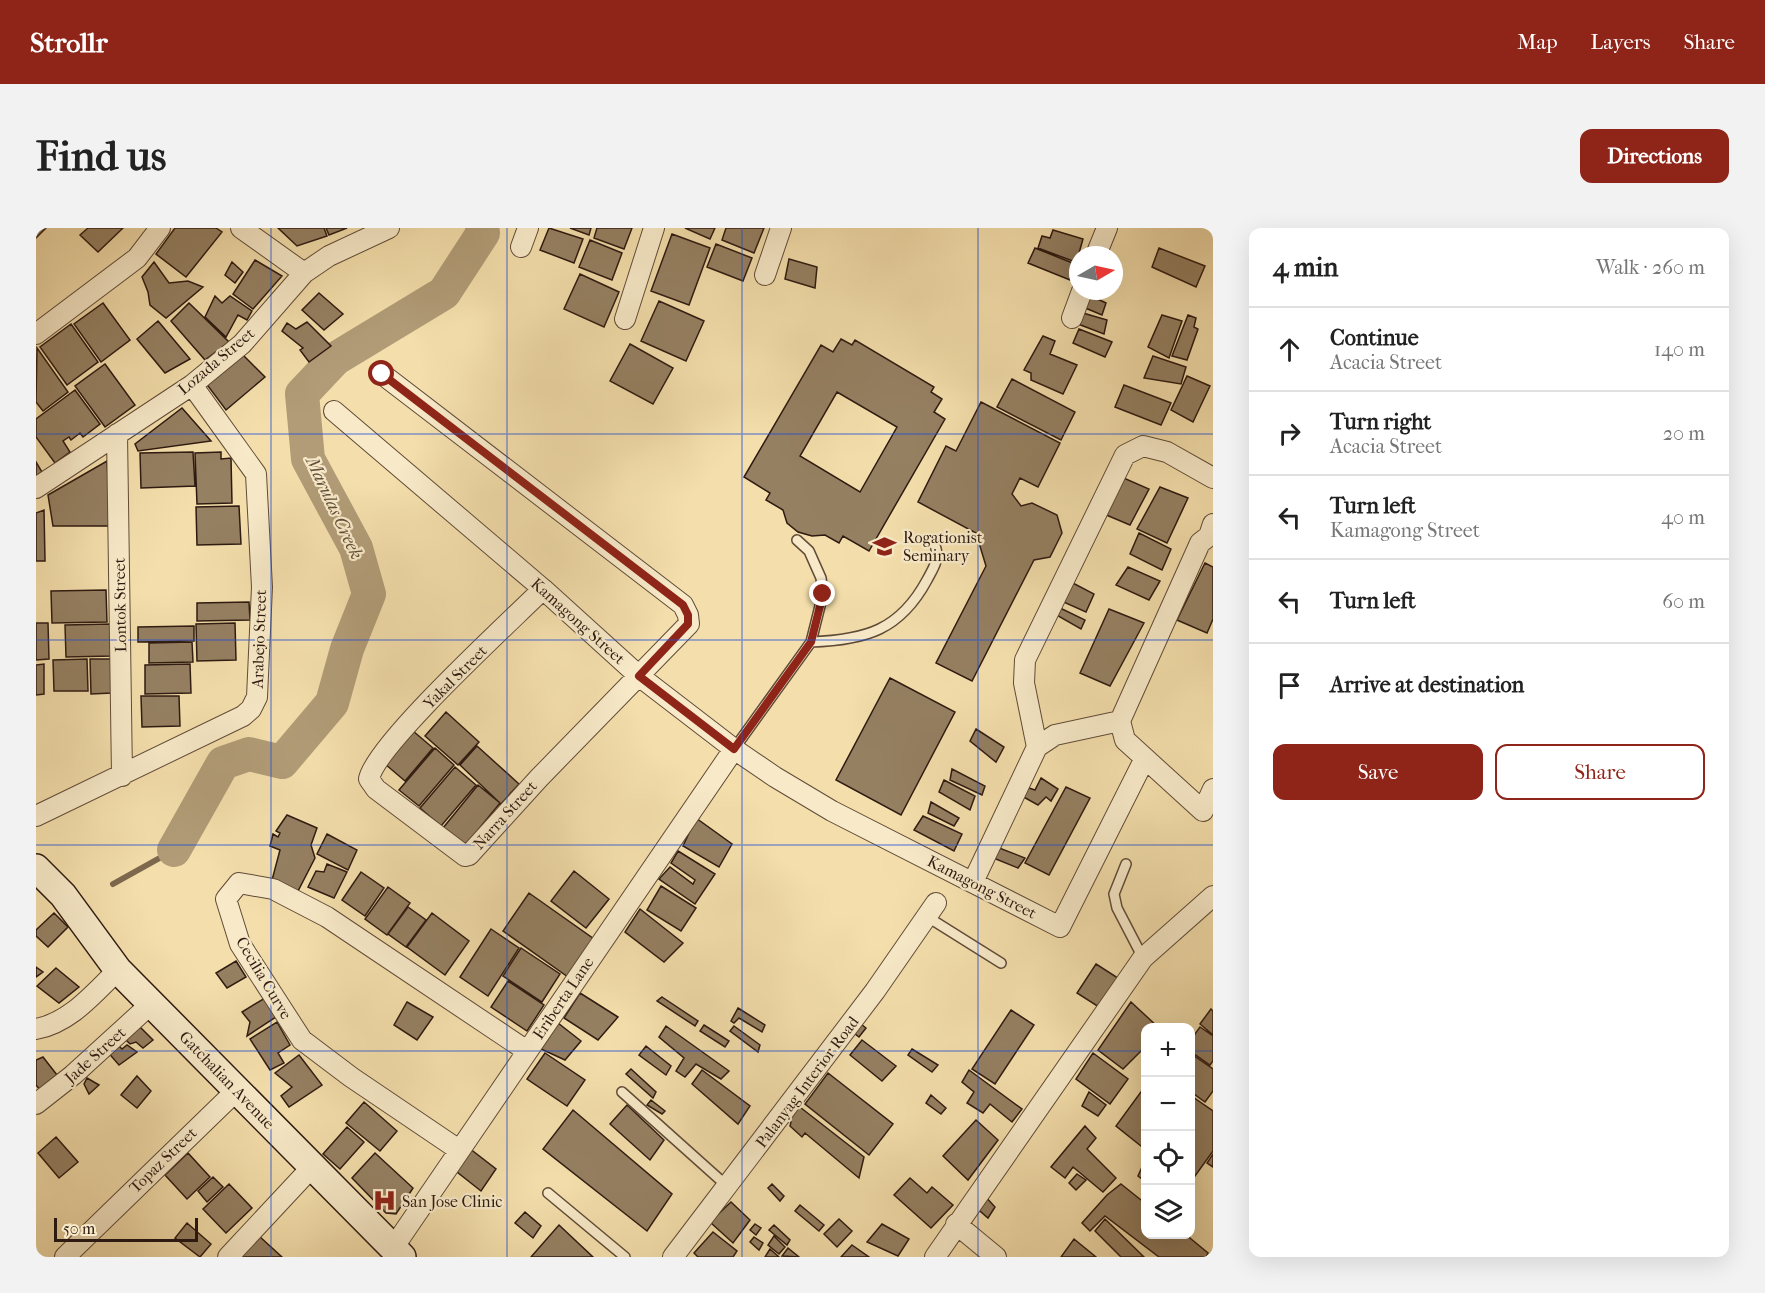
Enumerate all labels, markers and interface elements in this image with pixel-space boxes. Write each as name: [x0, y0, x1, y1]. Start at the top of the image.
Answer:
text: Strollr: [30, 26, 108, 59]
text: Map: [1517, 30, 1558, 54]
text: Layers: [1591, 30, 1650, 54]
text: Share: [1683, 30, 1735, 54]
button: Directions: [1580, 129, 1729, 183]
text: Find us: [36, 132, 166, 181]
north arrow: [1069, 246, 1123, 300]
text: 4 min: [1273, 252, 1338, 283]
text: Walk · 260 m: [1596, 256, 1705, 279]
street label: Lozada Street: [174, 323, 258, 399]
text: Continue: [1330, 325, 1419, 351]
icon: ahead: [1273, 333, 1306, 366]
text: 140 m: [1654, 338, 1705, 361]
text: Acacia Street: [1330, 351, 1442, 374]
route start: [368, 360, 394, 386]
text: Turn right: [1330, 409, 1431, 435]
icon: right: [1273, 417, 1306, 450]
text: 20 m: [1663, 422, 1705, 445]
text: Acacia Street: [1330, 435, 1442, 458]
water label: Marulas Creek: [300, 452, 367, 563]
text: Turn left: [1330, 493, 1416, 519]
icon: left: [1273, 501, 1306, 534]
text: 40 m: [1661, 506, 1705, 529]
text: Kamagong Street: [1330, 519, 1480, 542]
place label: Rogationist Seminary: [903, 528, 983, 565]
school or university icon: Rogationist Seminary: [872, 533, 898, 559]
street label: Lontok Street: [110, 557, 130, 652]
street label: Kamagong Street: [527, 574, 629, 668]
route end: [809, 580, 835, 606]
icon: left: [1273, 585, 1306, 618]
text: Turn left: [1330, 588, 1416, 614]
street label: Arabejo Street: [248, 589, 270, 690]
text: 60 m: [1662, 590, 1705, 613]
street label: Yakal Street: [418, 641, 491, 714]
icon: arrive: [1273, 669, 1306, 702]
text: Arrive at destination: [1330, 672, 1524, 698]
button: Save: [1273, 744, 1483, 800]
button: Share: [1495, 744, 1705, 800]
street label: Narra Street: [469, 777, 541, 853]
street label: Kamagong Street: [924, 851, 1040, 923]
street label: Cecilia Curve: [232, 933, 296, 1023]
street label: Eriberta Lane: [529, 953, 598, 1043]
street label: Palanyag Interior Road: [751, 1012, 863, 1151]
street label: Jade Street: [59, 1023, 130, 1089]
map controls: [1141, 1023, 1195, 1239]
button: +: [1141, 1023, 1195, 1077]
street label: Gatchalian Avenue: [175, 1027, 279, 1133]
button: −: [1141, 1077, 1195, 1131]
street label: Topaz Street: [125, 1123, 201, 1197]
button: locate: [1141, 1131, 1195, 1185]
button: layers: [1141, 1185, 1195, 1239]
hospital icon: San Jose Clinic: [371, 1188, 397, 1214]
place label: San Jose Clinic: [402, 1192, 502, 1211]
scale bar: [54, 1215, 198, 1242]
text: 50 m: [63, 1219, 95, 1238]

